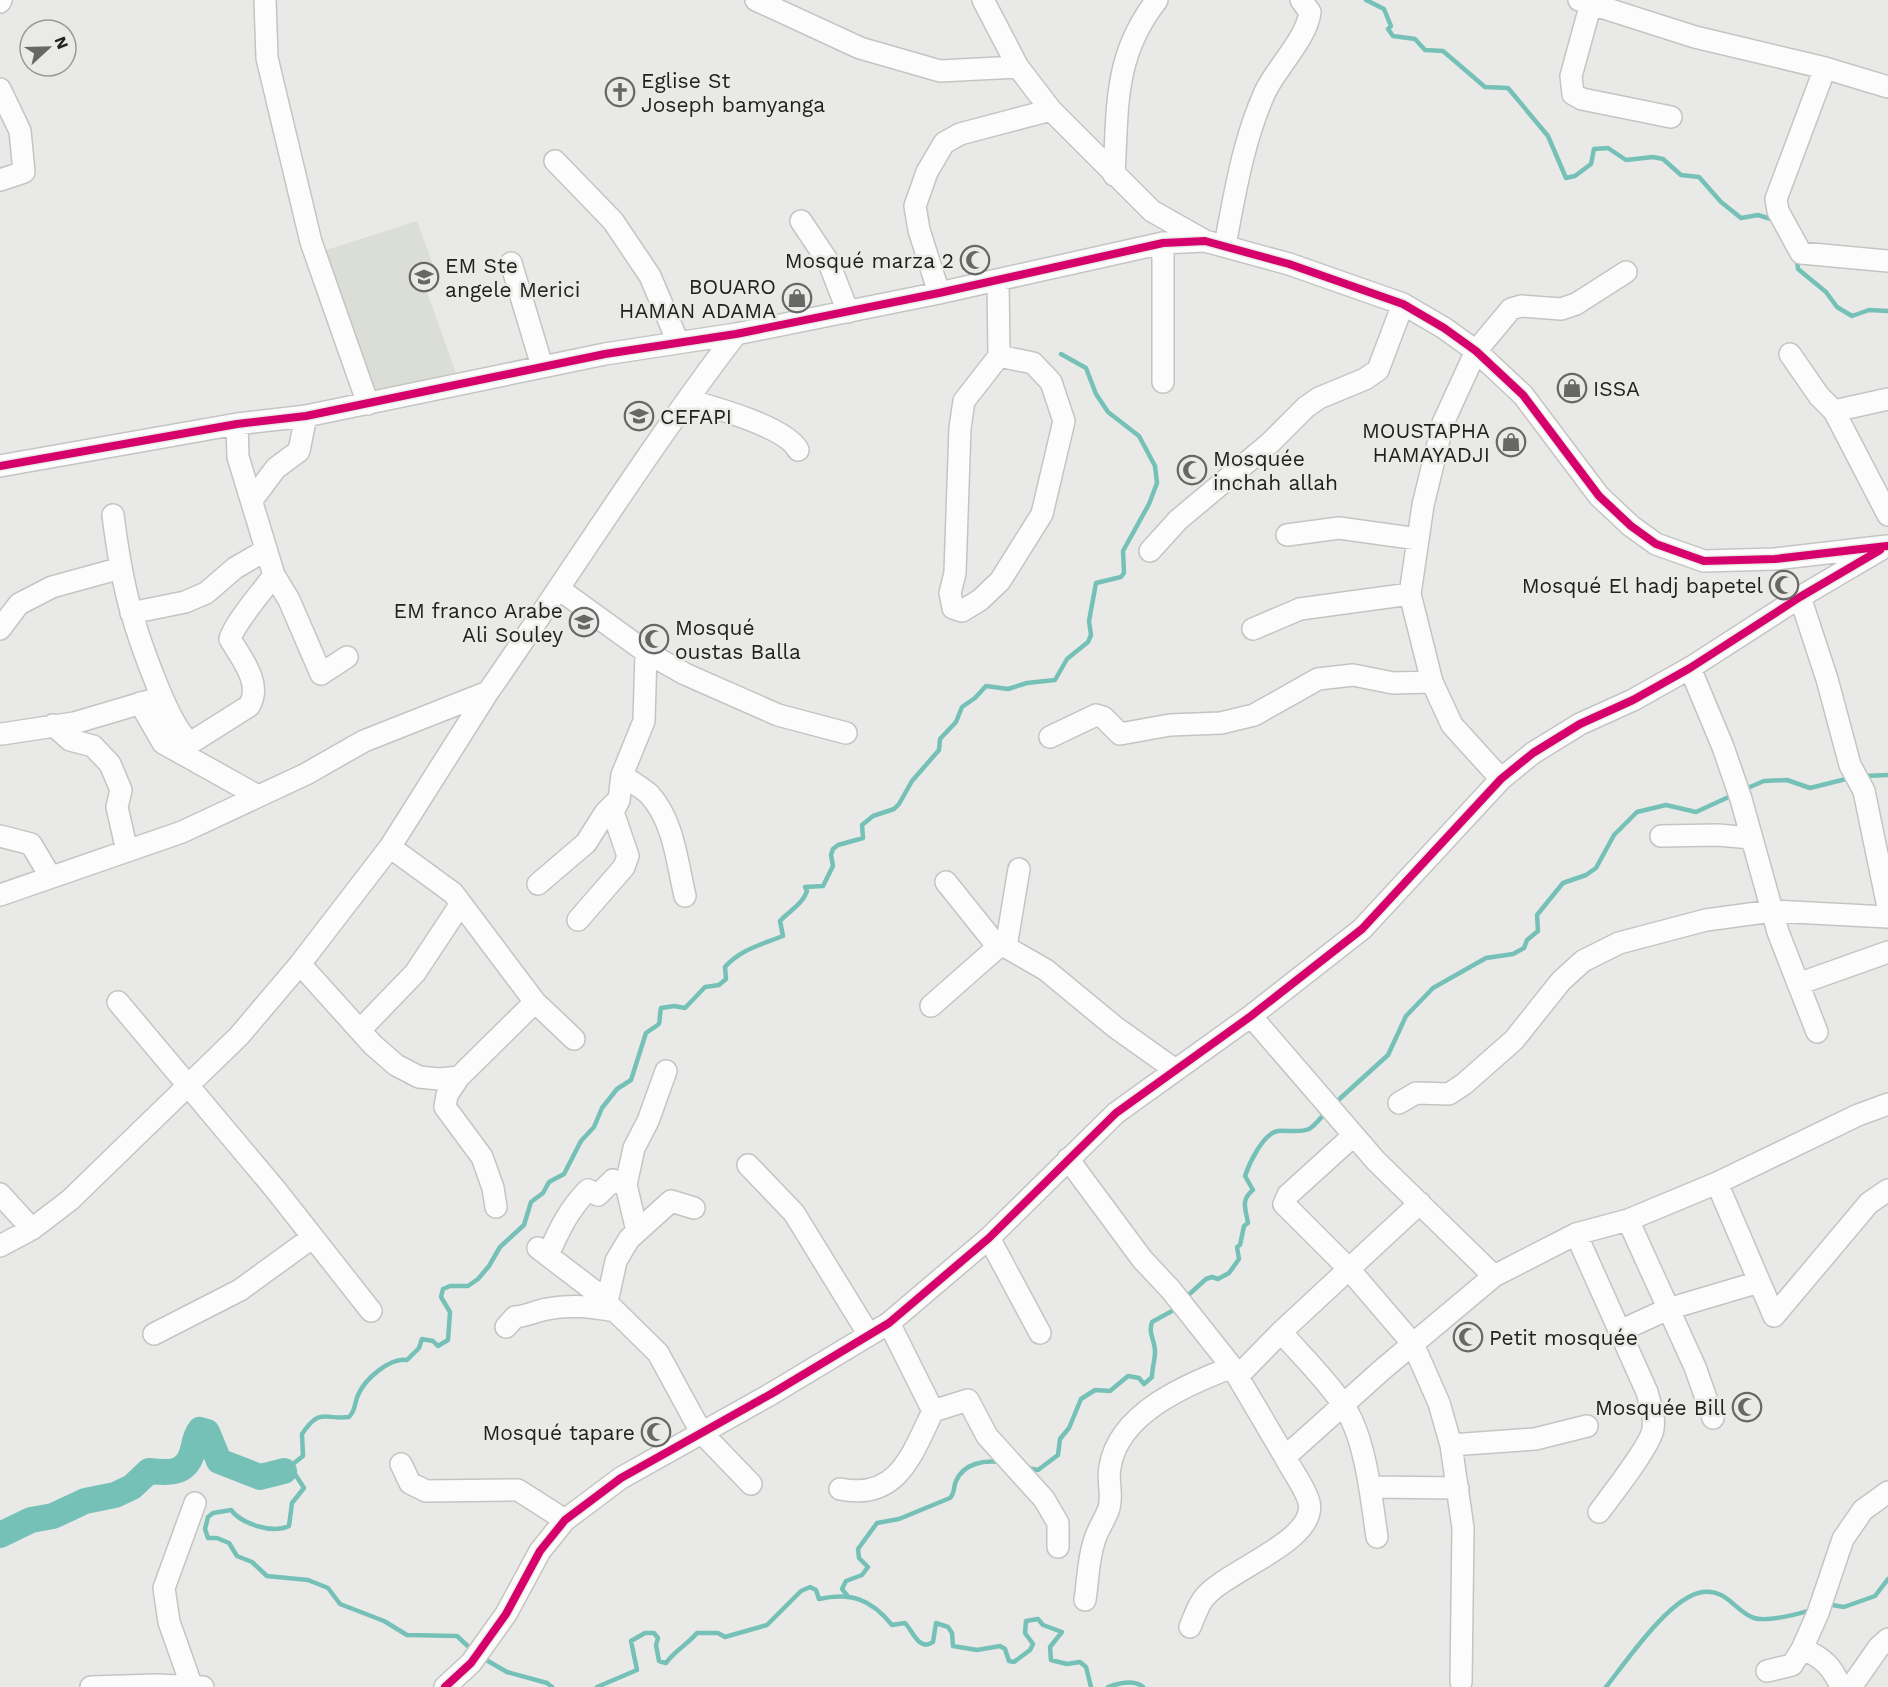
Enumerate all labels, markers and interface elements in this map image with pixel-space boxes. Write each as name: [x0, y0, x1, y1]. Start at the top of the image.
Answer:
north arrow: [18, 18, 78, 78]
text: N: [50, 34, 72, 52]
place label: Eglise St Joseph bamyanga: [641, 68, 825, 117]
church icon: Eglise St Joseph bamyanga: [604, 76, 636, 108]
mosque icon: Mosqué marza 2: [959, 244, 991, 276]
place label: Mosqué marza 2: [785, 248, 954, 273]
place label: EM Ste angele Merici: [445, 253, 580, 302]
school or university icon: EM Ste angele Merici: [408, 261, 440, 293]
place label: BOUARO HAMAN ADAMA: [619, 274, 776, 323]
shop icon: BOUARO HAMAN ADAMA: [781, 282, 813, 314]
shop icon: ISSA: [1556, 372, 1588, 404]
place label: ISSA: [1593, 376, 1640, 401]
school or university icon: CEFAPI: [623, 400, 655, 432]
place label: CEFAPI: [660, 404, 732, 429]
place label: MOUSTAPHA HAMAYADJI: [1362, 418, 1490, 467]
shop icon: MOUSTAPHA HAMAYADJI: [1495, 426, 1527, 458]
place label: Mosquée inchah allah: [1213, 446, 1338, 495]
mosque icon: Mosquée inchah allah: [1176, 454, 1208, 486]
mosque icon: Mosqué El hadj bapetel: [1768, 569, 1800, 601]
place label: Mosqué El hadj bapetel: [1522, 573, 1764, 598]
place label: EM franco Arabe Ali Souley: [394, 598, 563, 647]
school or university icon: EM franco Arabe Ali Souley: [568, 606, 600, 638]
place label: Mosqué oustas Balla: [675, 615, 801, 664]
mosque icon: Mosqué oustas Balla: [638, 623, 670, 655]
mosque icon: Petit mosquée: [1452, 1321, 1484, 1353]
place label: Petit mosquée: [1489, 1325, 1638, 1350]
mosque icon: Mosquée Bill: [1731, 1391, 1763, 1423]
place label: Mosquée Bill: [1595, 1395, 1727, 1420]
mosque icon: Mosqué tapare: [640, 1416, 672, 1448]
place label: Mosqué tapare: [482, 1420, 635, 1445]

